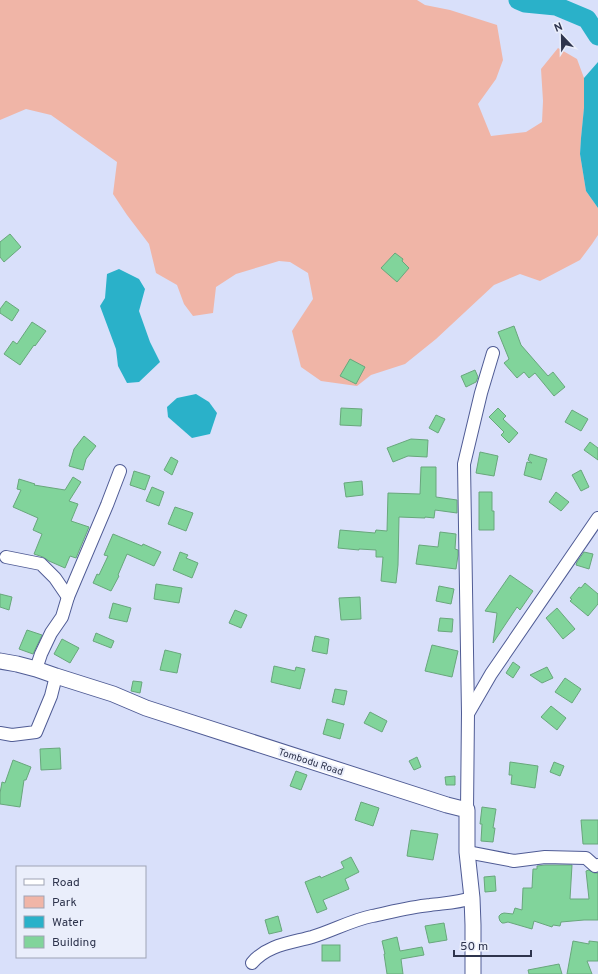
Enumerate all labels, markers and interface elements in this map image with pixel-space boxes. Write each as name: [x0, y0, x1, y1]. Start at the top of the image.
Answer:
north arrow: [542, 16, 582, 56]
text: N: [552, 20, 565, 36]
street label: Tombodu Road: [277, 746, 345, 779]
legend: [16, 866, 146, 958]
text: Road: [52, 875, 80, 891]
text: Park: [52, 895, 77, 911]
text: Water: [52, 915, 84, 931]
scale bar: [454, 932, 531, 958]
text: Building: [52, 935, 96, 951]
text: 50 m: [460, 939, 488, 955]

